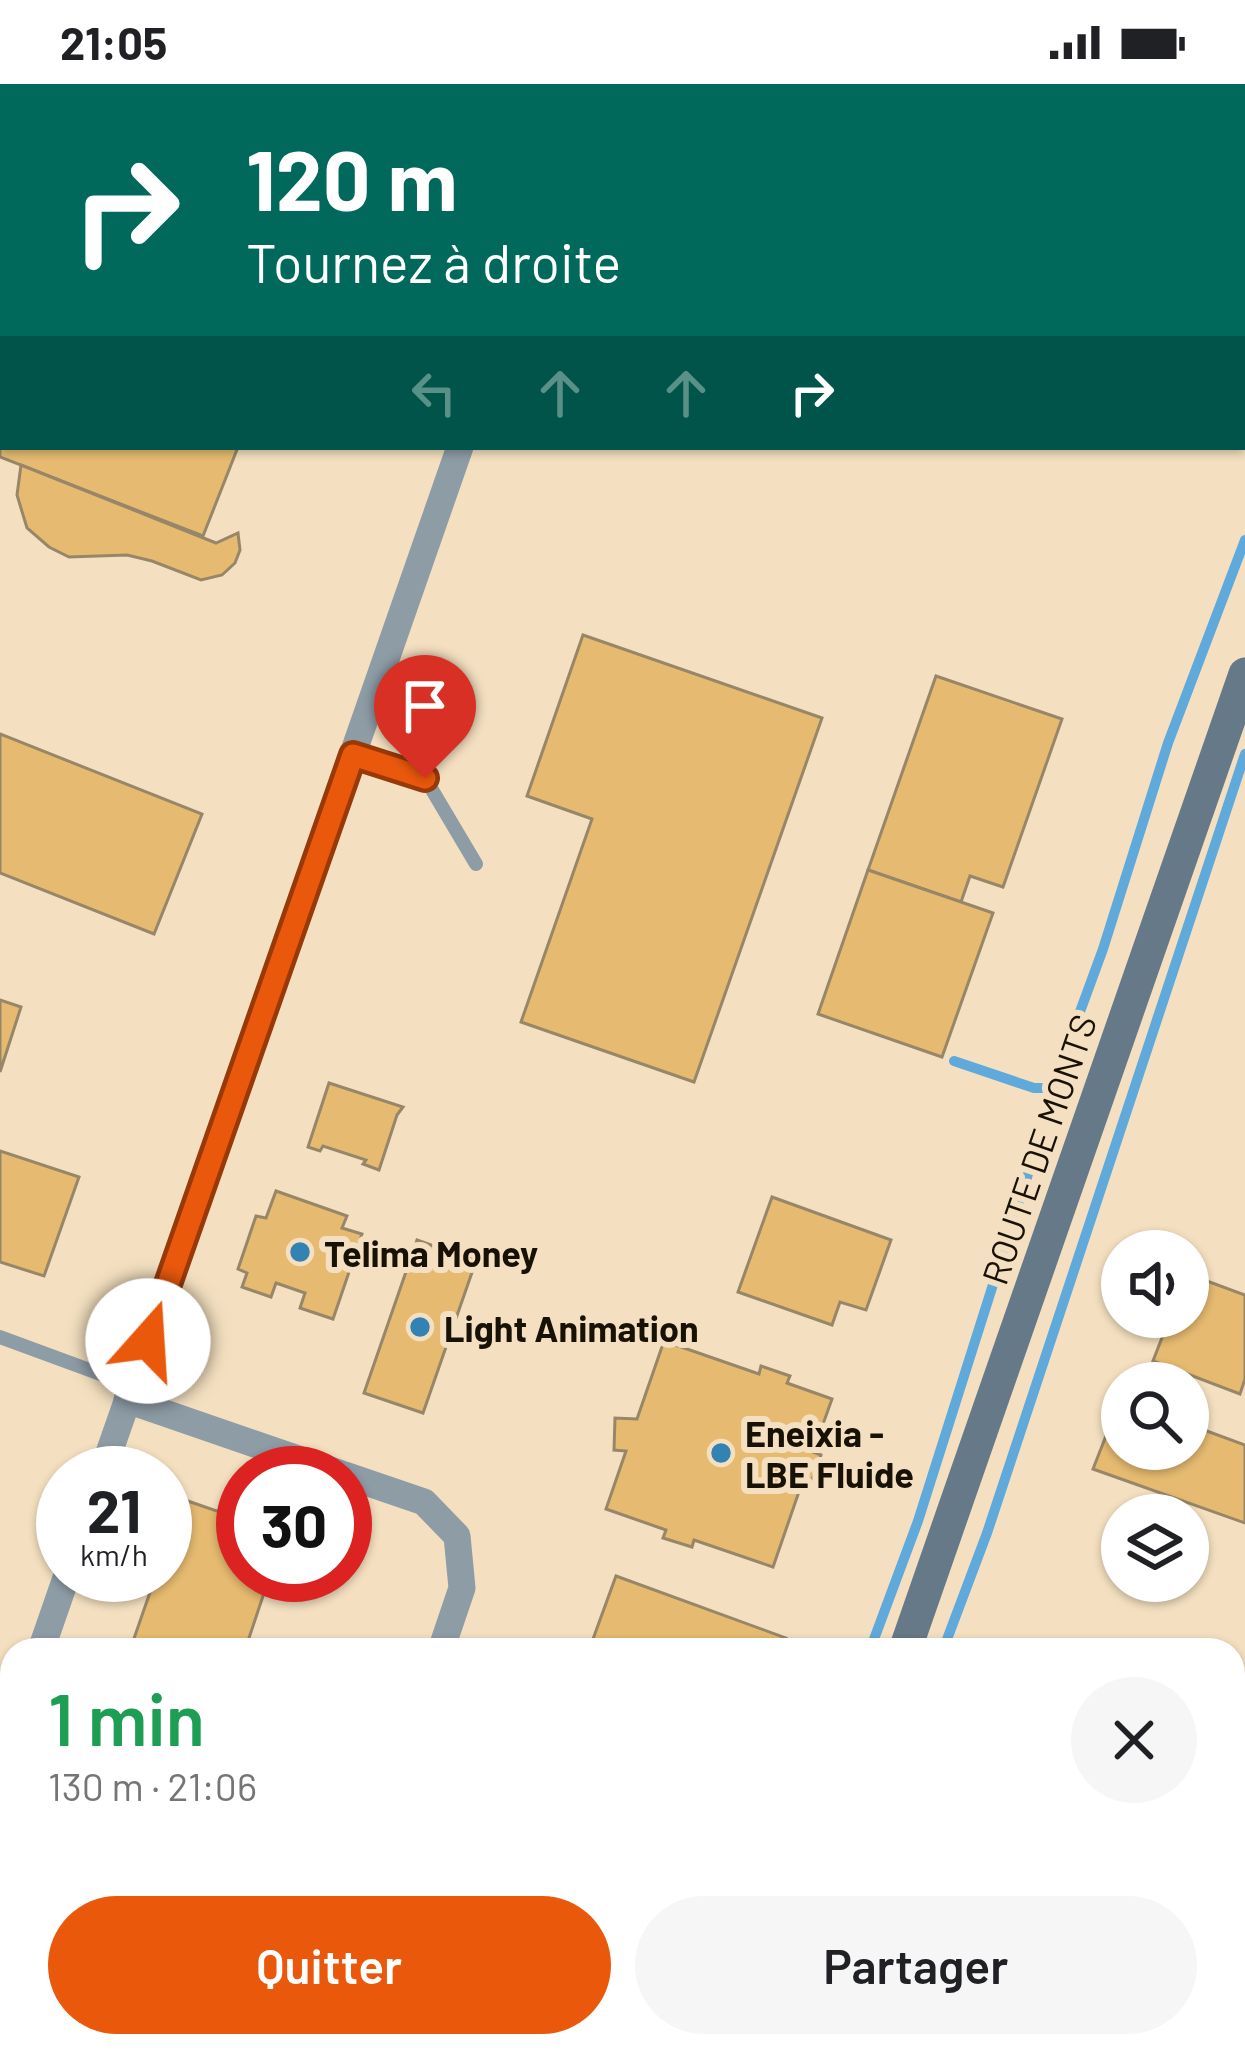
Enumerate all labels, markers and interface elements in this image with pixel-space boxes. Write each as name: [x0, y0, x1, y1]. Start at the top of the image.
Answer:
text: 21:05: [60, 15, 167, 69]
text: 120 m: [246, 127, 458, 228]
icon: right: [48, 132, 204, 288]
text: Tournez à droite: [246, 229, 621, 294]
icon: left: [401, 360, 467, 426]
icon: ahead: [527, 360, 593, 426]
icon: ahead: [653, 360, 719, 426]
icon: right: [779, 360, 845, 426]
pin: [374, 655, 476, 778]
icon: arrive: [392, 673, 458, 739]
street label: ROUTE DE MONTS: [972, 1009, 1104, 1289]
map controls: [1101, 1230, 1209, 1602]
button: sound: [1101, 1230, 1209, 1338]
place label: Telima Money: [324, 1231, 538, 1274]
marker: Telima Money: [287, 1239, 313, 1265]
position arrow: [85, 1278, 211, 1404]
place label: Light Animation: [444, 1306, 699, 1349]
marker: Light Animation: [407, 1314, 433, 1340]
button: search: [1101, 1362, 1209, 1470]
place label: Eneixia - LBE Fluide: [745, 1411, 914, 1495]
marker: Eneixia - LBE Fluide: [708, 1440, 734, 1466]
speed limit sign: 30: [216, 1446, 372, 1602]
text: 21: [87, 1473, 141, 1545]
button: layers: [1101, 1494, 1209, 1602]
text: km/h: [80, 1536, 148, 1572]
text: 1 min: [48, 1674, 205, 1760]
button: close: [1071, 1677, 1197, 1803]
text: 130 m · 21:06: [48, 1762, 257, 1809]
button: Quitter: [48, 1896, 611, 2034]
button: Partager: [635, 1896, 1197, 2034]

